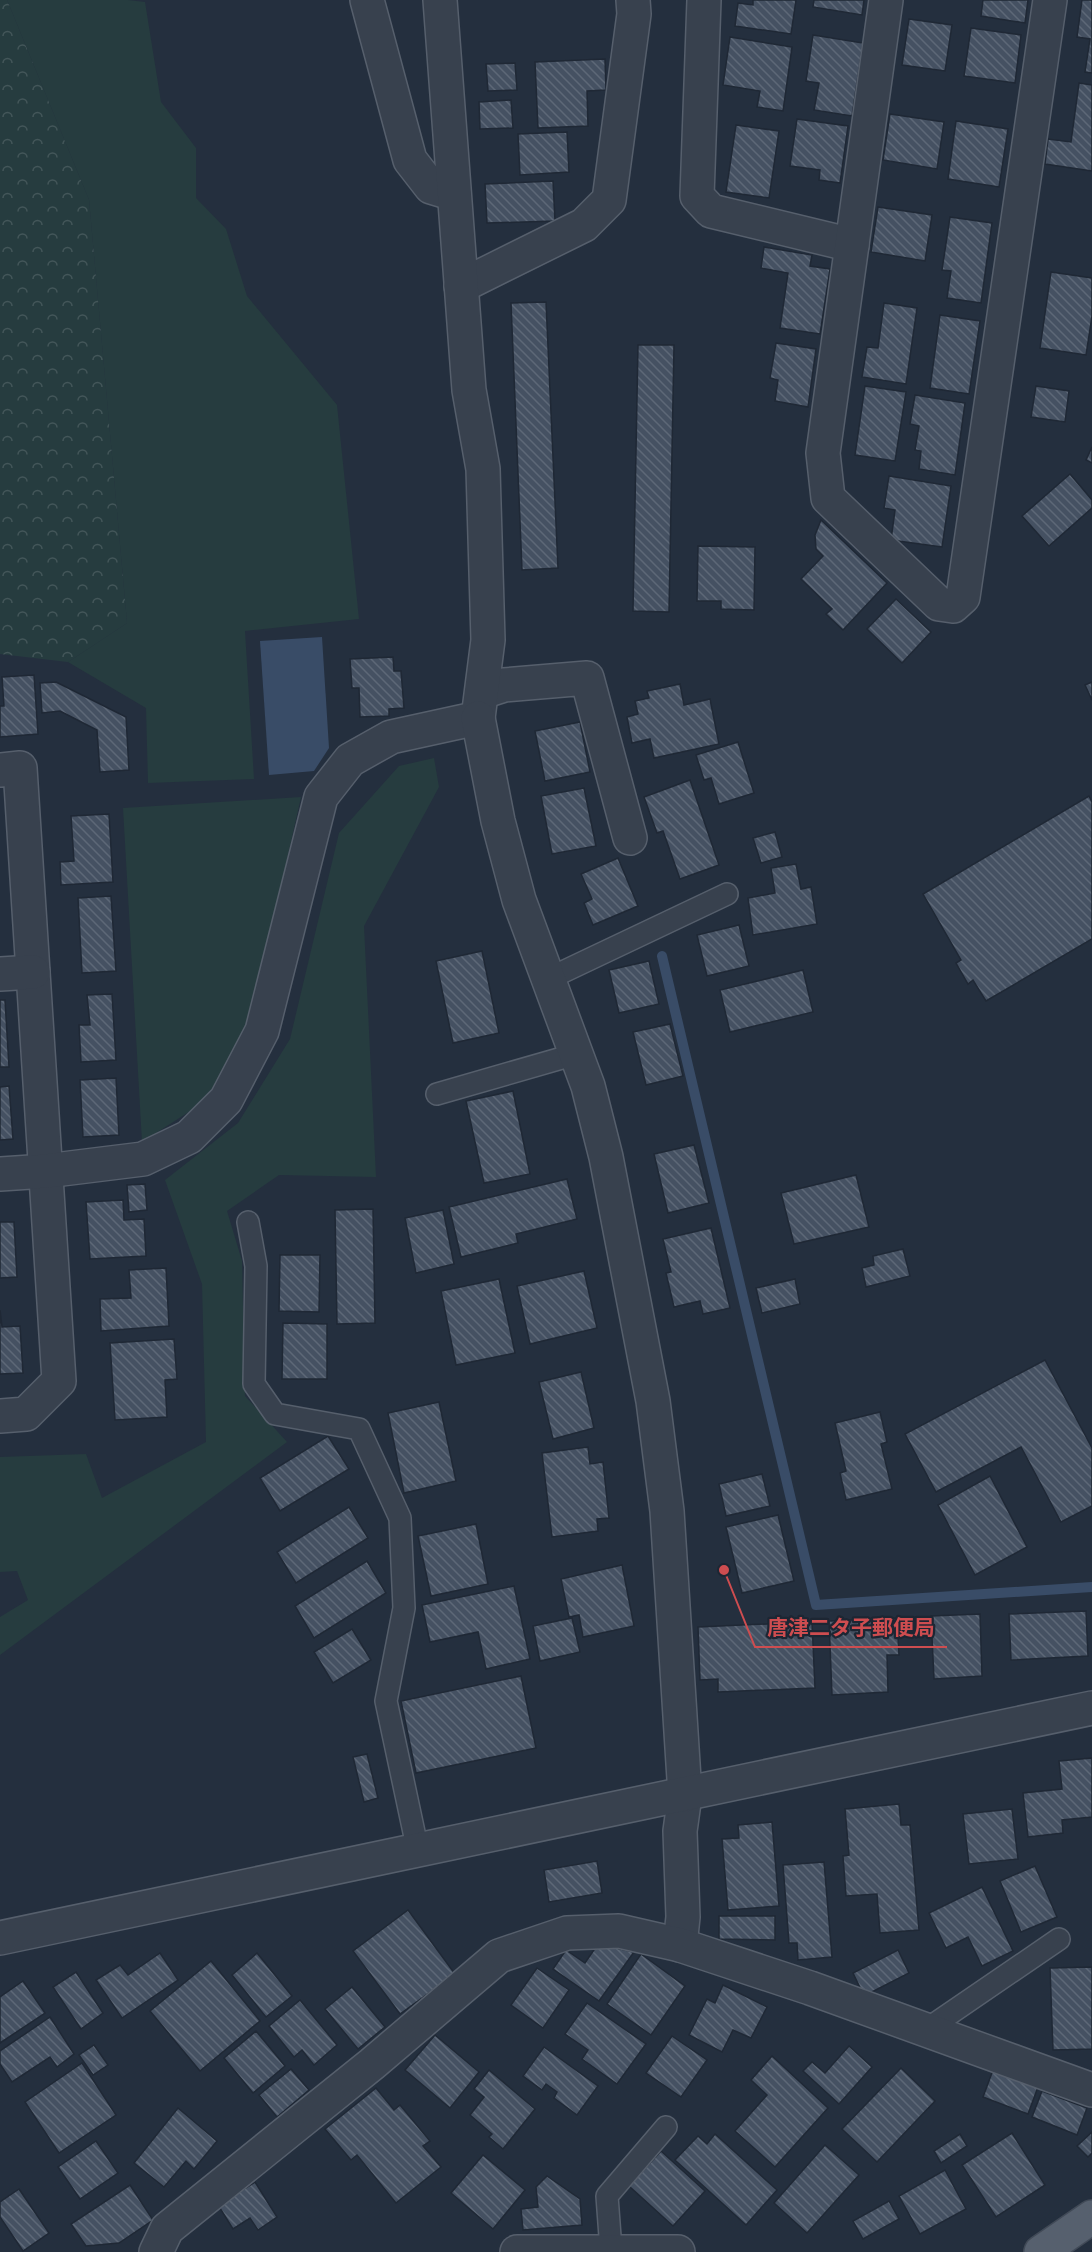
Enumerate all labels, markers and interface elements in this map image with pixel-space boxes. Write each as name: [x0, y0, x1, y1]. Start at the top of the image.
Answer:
callout: 唐津二タ子郵便局: [755, 1608, 947, 1647]
text: 唐津二タ子郵便局: [767, 1615, 935, 1639]

